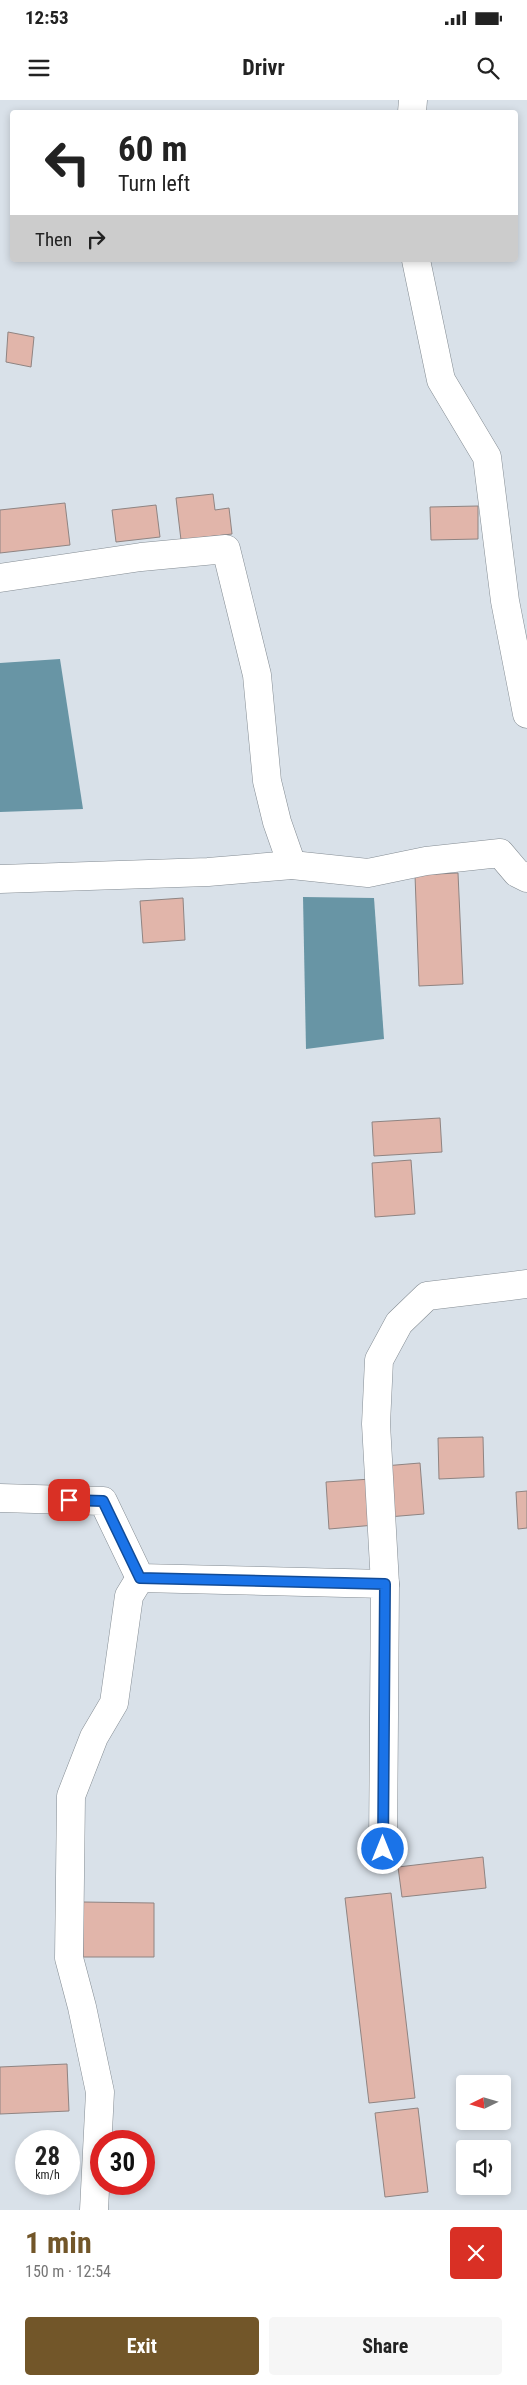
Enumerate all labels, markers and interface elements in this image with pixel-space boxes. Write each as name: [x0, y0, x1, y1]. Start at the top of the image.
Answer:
text: 12:53: [25, 6, 69, 29]
icon: menu: [25, 54, 53, 82]
icon: search: [474, 54, 502, 82]
text: Drivr: [242, 55, 285, 80]
text: 60 m: [118, 129, 187, 170]
icon: left: [35, 130, 100, 195]
text: Turn left: [118, 171, 190, 196]
icon: right: [82, 225, 110, 253]
text: Then: [35, 228, 72, 251]
pin: [48, 1479, 90, 1521]
icon: arrive: [55, 1486, 83, 1514]
position arrow: [356, 1822, 408, 1874]
north arrow: [456, 2075, 511, 2130]
map controls: [456, 2075, 511, 2195]
speed limit sign: 30: [90, 2130, 155, 2195]
button: sound: [456, 2140, 511, 2195]
text: 28: [35, 2142, 60, 2171]
text: km/h: [35, 2168, 60, 2182]
text: 1 min: [25, 2225, 92, 2260]
button: close: [450, 2227, 502, 2279]
text: 150 m · 12:54: [25, 2262, 111, 2281]
button: Exit: [25, 2317, 259, 2375]
button: Share: [269, 2317, 502, 2375]

